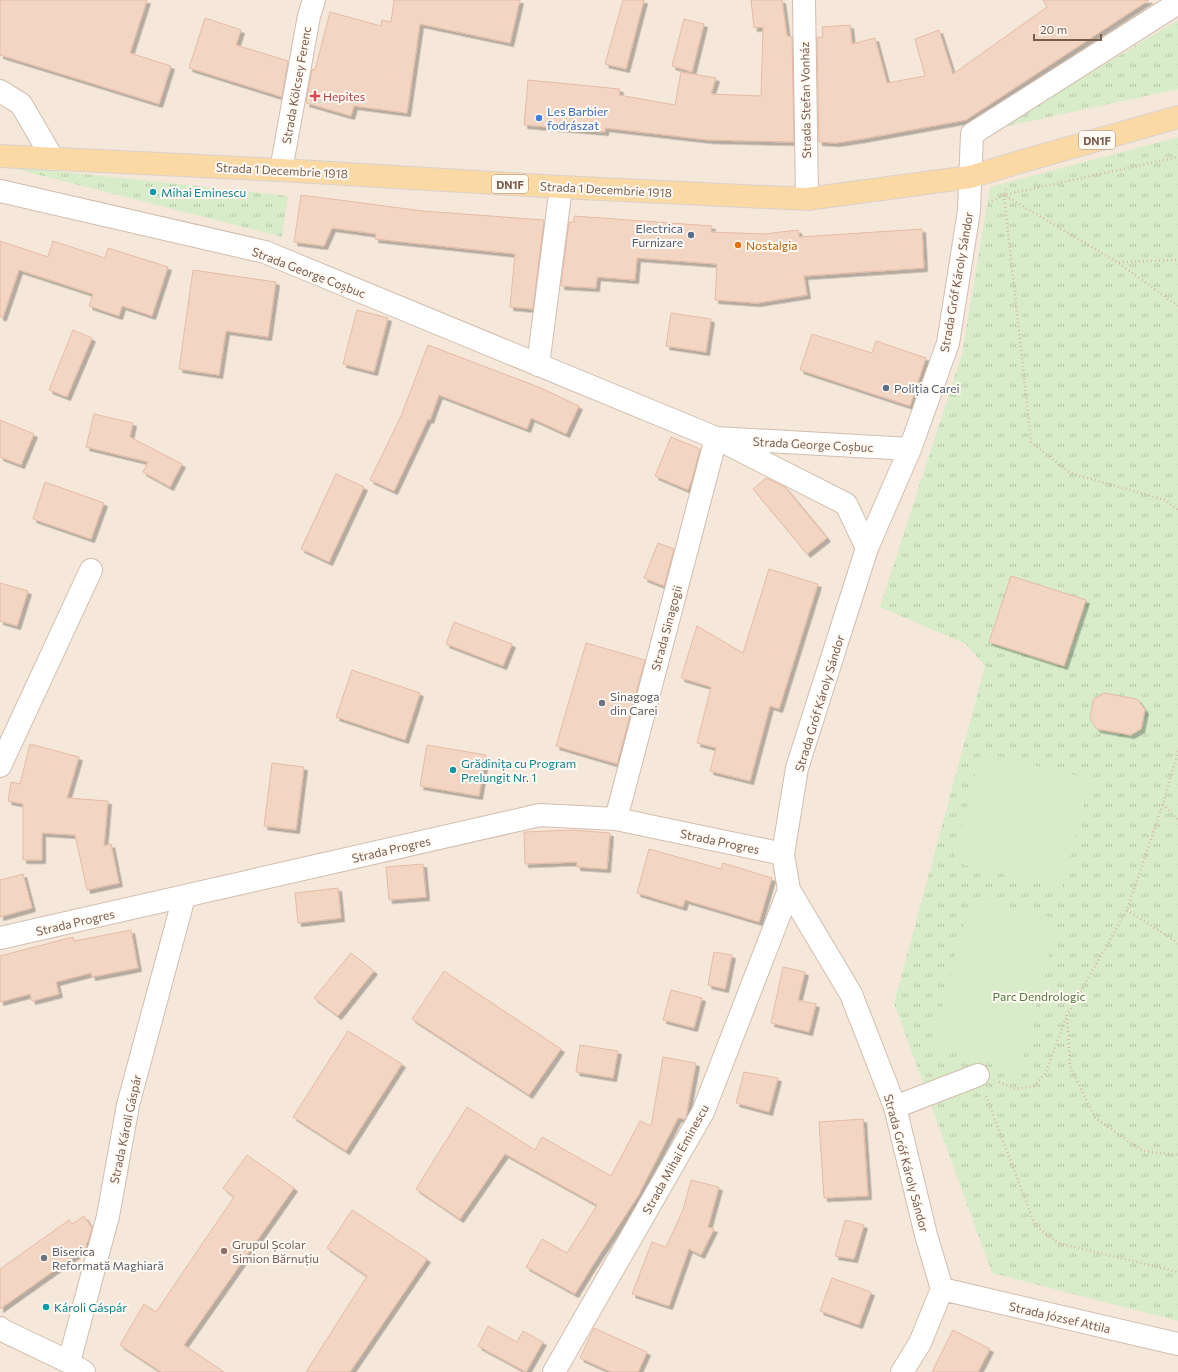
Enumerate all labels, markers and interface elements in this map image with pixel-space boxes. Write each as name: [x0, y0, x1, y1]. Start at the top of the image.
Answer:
scale bar: [1034, 16, 1101, 42]
text: 20 m: [1040, 22, 1067, 36]
street label: Strada Kölcsey Ferenc: [279, 25, 313, 145]
street label: Strada Stefan Vonház: [797, 41, 813, 159]
place label: Hepites: [323, 89, 365, 103]
marker: Hepites: [310, 91, 320, 101]
place label: Les Barbier fodrászat: [547, 104, 608, 132]
marker: Les Barbier fodrászat: [534, 113, 544, 123]
road number: DN1F: [1079, 131, 1115, 149]
street label: Strada 1 Decembrie 1918: [216, 160, 348, 180]
road number: DN1F: [492, 175, 528, 193]
street label: Strada 1 Decembrie 1918: [540, 179, 672, 199]
place label: Mihai Eminescu: [161, 185, 246, 199]
marker: Mihai Eminescu: [148, 187, 158, 197]
street label: Strada Gróf Károly Sándor: [937, 210, 975, 353]
place label: Electrica Furnizare: [632, 221, 683, 249]
marker: Electrica Furnizare: [686, 230, 696, 240]
place label: Nostalgia: [746, 238, 798, 252]
marker: Nostalgia: [733, 240, 743, 250]
street label: Strada George Coșbuc: [250, 244, 368, 301]
place label: Poliția Carei: [894, 381, 960, 396]
marker: Poliția Carei: [881, 383, 891, 393]
street label: Strada George Coșbuc: [752, 434, 874, 455]
street label: Strada Sinagogii: [648, 584, 684, 672]
street label: Strada Gróf Károly Sándor: [791, 633, 847, 773]
place label: Sinagoga din Carei: [610, 689, 660, 717]
marker: Sinagoga din Carei: [597, 698, 607, 708]
place label: Grădinița cu Program Prelungit Nr. 1: [461, 756, 576, 784]
marker: Grădinița cu Program Prelungit Nr. 1: [448, 765, 458, 775]
street label: Strada Progres: [679, 826, 761, 856]
street label: Strada Progres: [350, 833, 432, 865]
street label: Strada Progres: [34, 906, 116, 938]
park label: Parc Dendrologic: [992, 989, 1086, 1003]
street label: Strada Károli Gáspár: [107, 1073, 143, 1185]
street label: Strada Gróf Károly Sándor: [882, 1092, 932, 1234]
street label: Strada Mihai Eminescu: [639, 1102, 711, 1216]
place label: Grupul Școlar Simion Bărnuțiu: [232, 1237, 319, 1266]
place label: Biserica Reformată Maghiară: [52, 1244, 164, 1272]
marker: Grupul Școlar Simion Bărnuțiu: [219, 1246, 229, 1256]
marker: Biserica Reformată Maghiară: [39, 1253, 49, 1263]
street label: Strada József Attila: [1008, 1299, 1112, 1336]
place label: Károli Gáspár: [54, 1300, 127, 1314]
marker: Károli Gáspár: [41, 1302, 51, 1312]

